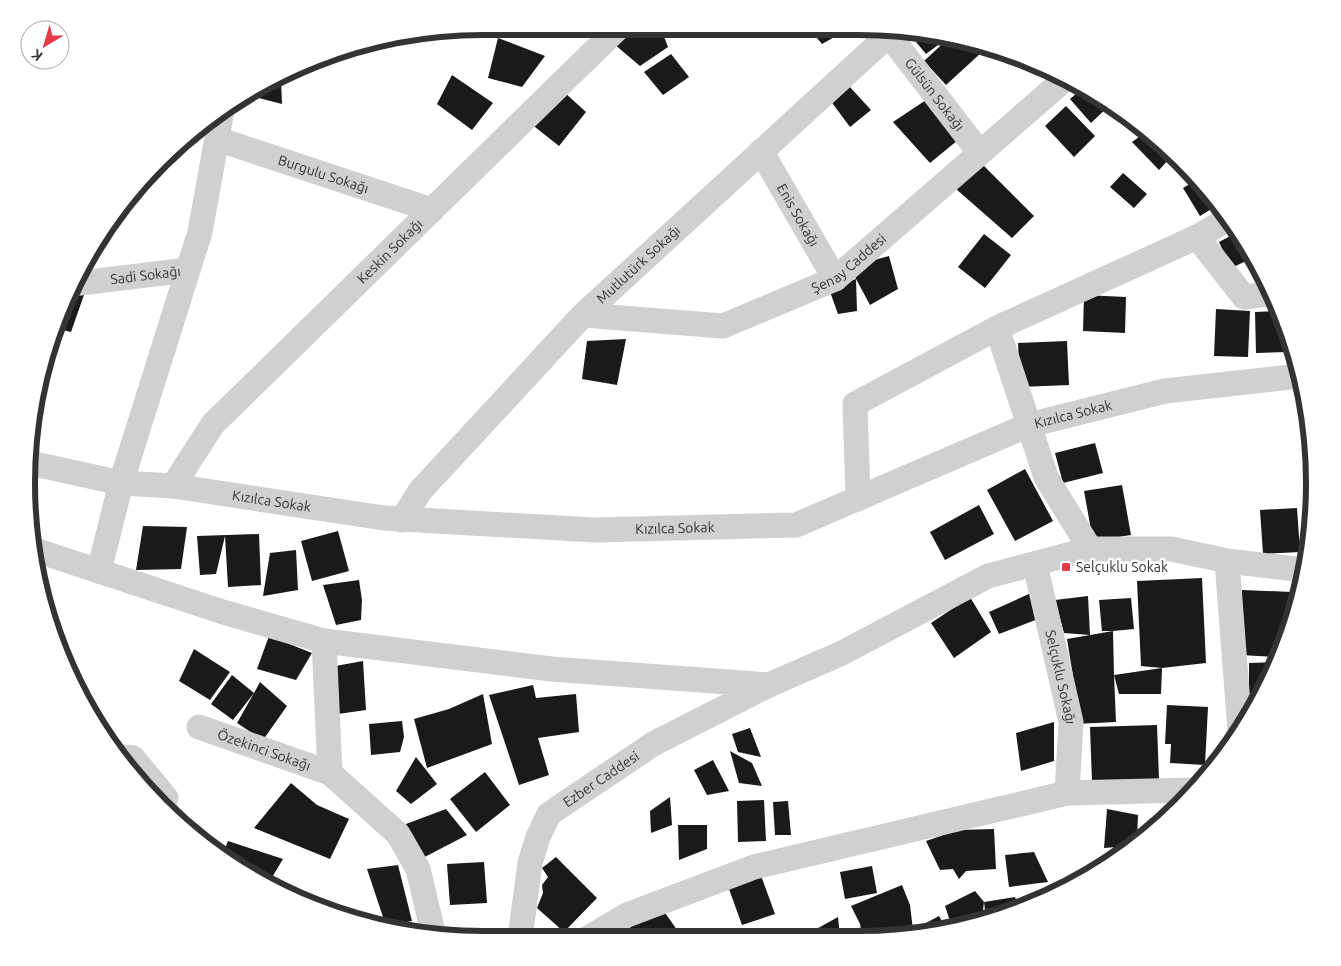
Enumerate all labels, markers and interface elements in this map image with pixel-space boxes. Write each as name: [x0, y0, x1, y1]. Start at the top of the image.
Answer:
north arrow: [20, 20, 70, 70]
text: K: [28, 46, 46, 64]
street label: Gülsün Sokağı: [902, 55, 968, 134]
street label: Burgulu Sokağı: [276, 152, 371, 197]
street label: Enis Sokağı: [774, 181, 822, 249]
street label: Keskin Sokağı: [354, 216, 426, 287]
street label: Mutlutürk Sokağı: [593, 222, 683, 307]
street label: Şenay Caddesi: [809, 230, 889, 296]
street label: Sadi Sokağı: [109, 263, 182, 287]
street label: Kızılca Sokak: [1032, 397, 1114, 431]
street label: Kızılca Sokak: [231, 487, 312, 515]
street label: Kızılca Sokak: [635, 519, 715, 537]
place label: Selçuklu Sokak: [1076, 559, 1168, 575]
marker: Selçuklu Sokak: [1060, 561, 1072, 573]
street label: Selçuklu Sokağı: [1042, 628, 1079, 725]
street label: Özekinci Sokağı: [215, 725, 313, 774]
street label: Ezber Caddesi: [560, 748, 642, 810]

